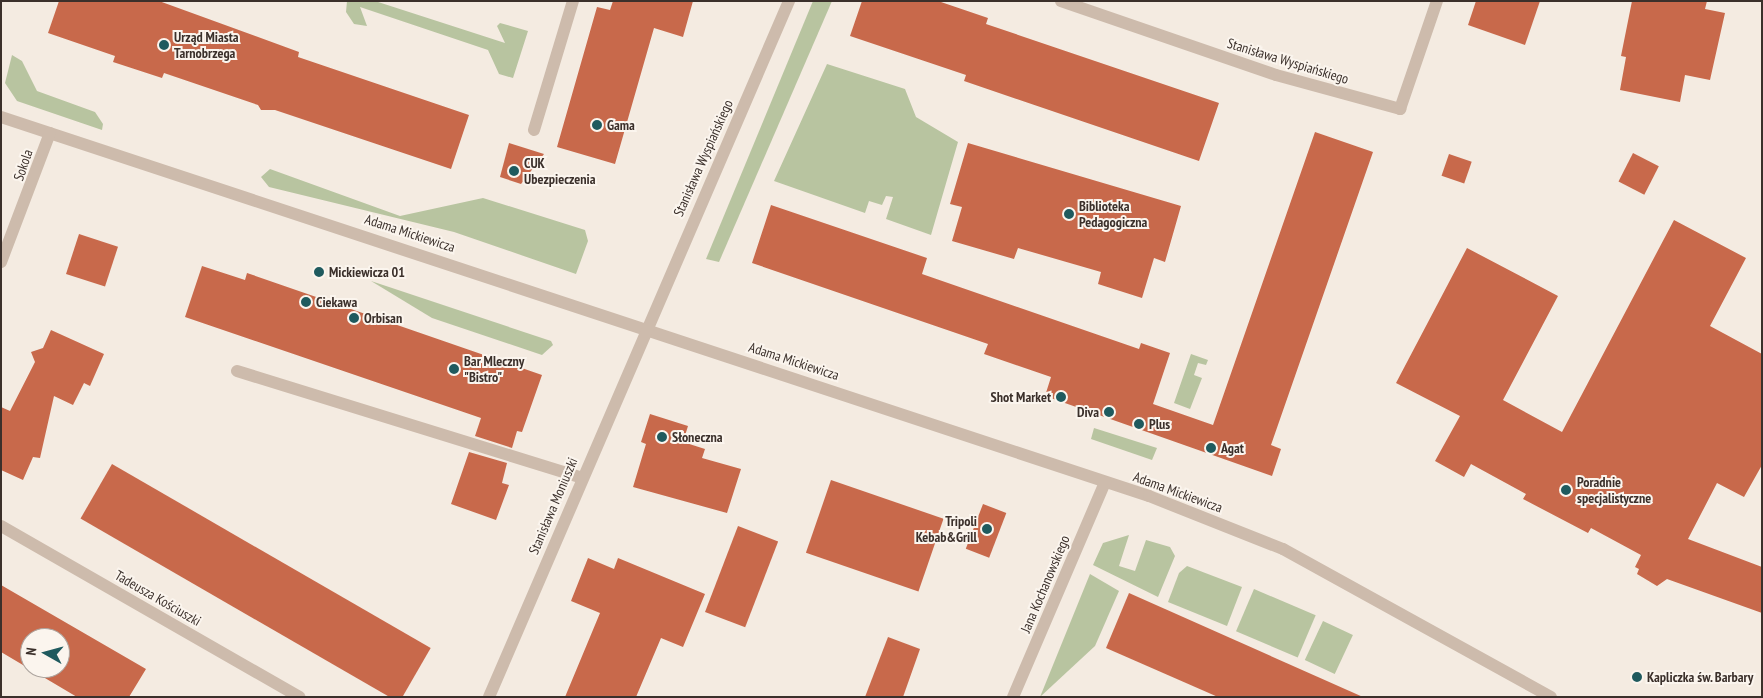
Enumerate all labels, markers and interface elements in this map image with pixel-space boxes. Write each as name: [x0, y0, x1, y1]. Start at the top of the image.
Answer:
place label: Urząd Miasta Tarnobrzega: [174, 29, 239, 62]
street label: Stanisława Wyspiańskiego: [1225, 35, 1351, 87]
marker: Urząd Miasta Tarnobrzega: [158, 39, 170, 51]
street label: Stanisława Wyspiańskiego: [670, 97, 736, 219]
place label: Gama: [607, 117, 635, 133]
marker: Gama: [591, 119, 603, 131]
street label: Sokola: [10, 147, 36, 183]
place label: CUK Ubezpieczenia: [524, 155, 595, 188]
marker: CUK Ubezpieczenia: [508, 165, 520, 177]
place label: Biblioteka Pedagogiczna: [1079, 198, 1147, 230]
marker: Biblioteka Pedagogiczna: [1063, 208, 1075, 220]
street label: Adama Mickiewicza: [363, 211, 457, 255]
place label: Mickiewicza 01: [329, 264, 405, 280]
marker: Mickiewicza 01: [313, 266, 325, 278]
place label: Ciekawa: [316, 294, 357, 310]
marker: Ciekawa: [300, 296, 312, 308]
place label: Orbisan: [364, 310, 402, 326]
marker: Orbisan: [348, 312, 360, 324]
street label: Adama Mickiewicza: [747, 339, 841, 383]
place label: Bar Mleczny "Bistro": [464, 353, 524, 386]
marker: Bar Mleczny "Bistro": [448, 363, 460, 375]
place label: Shot Market: [991, 389, 1051, 405]
marker: Shot Market: [1055, 391, 1067, 403]
place label: Diva: [1077, 404, 1099, 420]
marker: Diva: [1103, 406, 1115, 418]
place label: Plus: [1149, 416, 1170, 432]
marker: Plus: [1133, 418, 1145, 430]
place label: Słoneczna: [672, 429, 723, 445]
marker: Słoneczna: [656, 431, 668, 443]
place label: Agat: [1221, 440, 1244, 456]
marker: Agat: [1205, 442, 1217, 454]
street label: Stanisława Moniuszki: [525, 455, 581, 557]
street label: Adama Mickiewicza: [1131, 468, 1225, 516]
place label: Poradnie specjalistyczne: [1577, 474, 1651, 507]
marker: Poradnie specjalistyczne: [1559, 483, 1573, 497]
place label: Tripoli Kebab&Grill: [916, 513, 977, 546]
marker: Tripoli Kebab&Grill: [981, 523, 993, 535]
street label: Jana Kochanowskiego: [1017, 533, 1073, 635]
street label: Tadeusza Kościuszki: [112, 567, 204, 629]
north arrow: [20, 628, 70, 678]
text: N: [22, 646, 40, 656]
place label: Kapliczka św. Barbary: [1647, 669, 1754, 685]
marker: Kapliczka św. Barbary: [1631, 671, 1643, 683]

